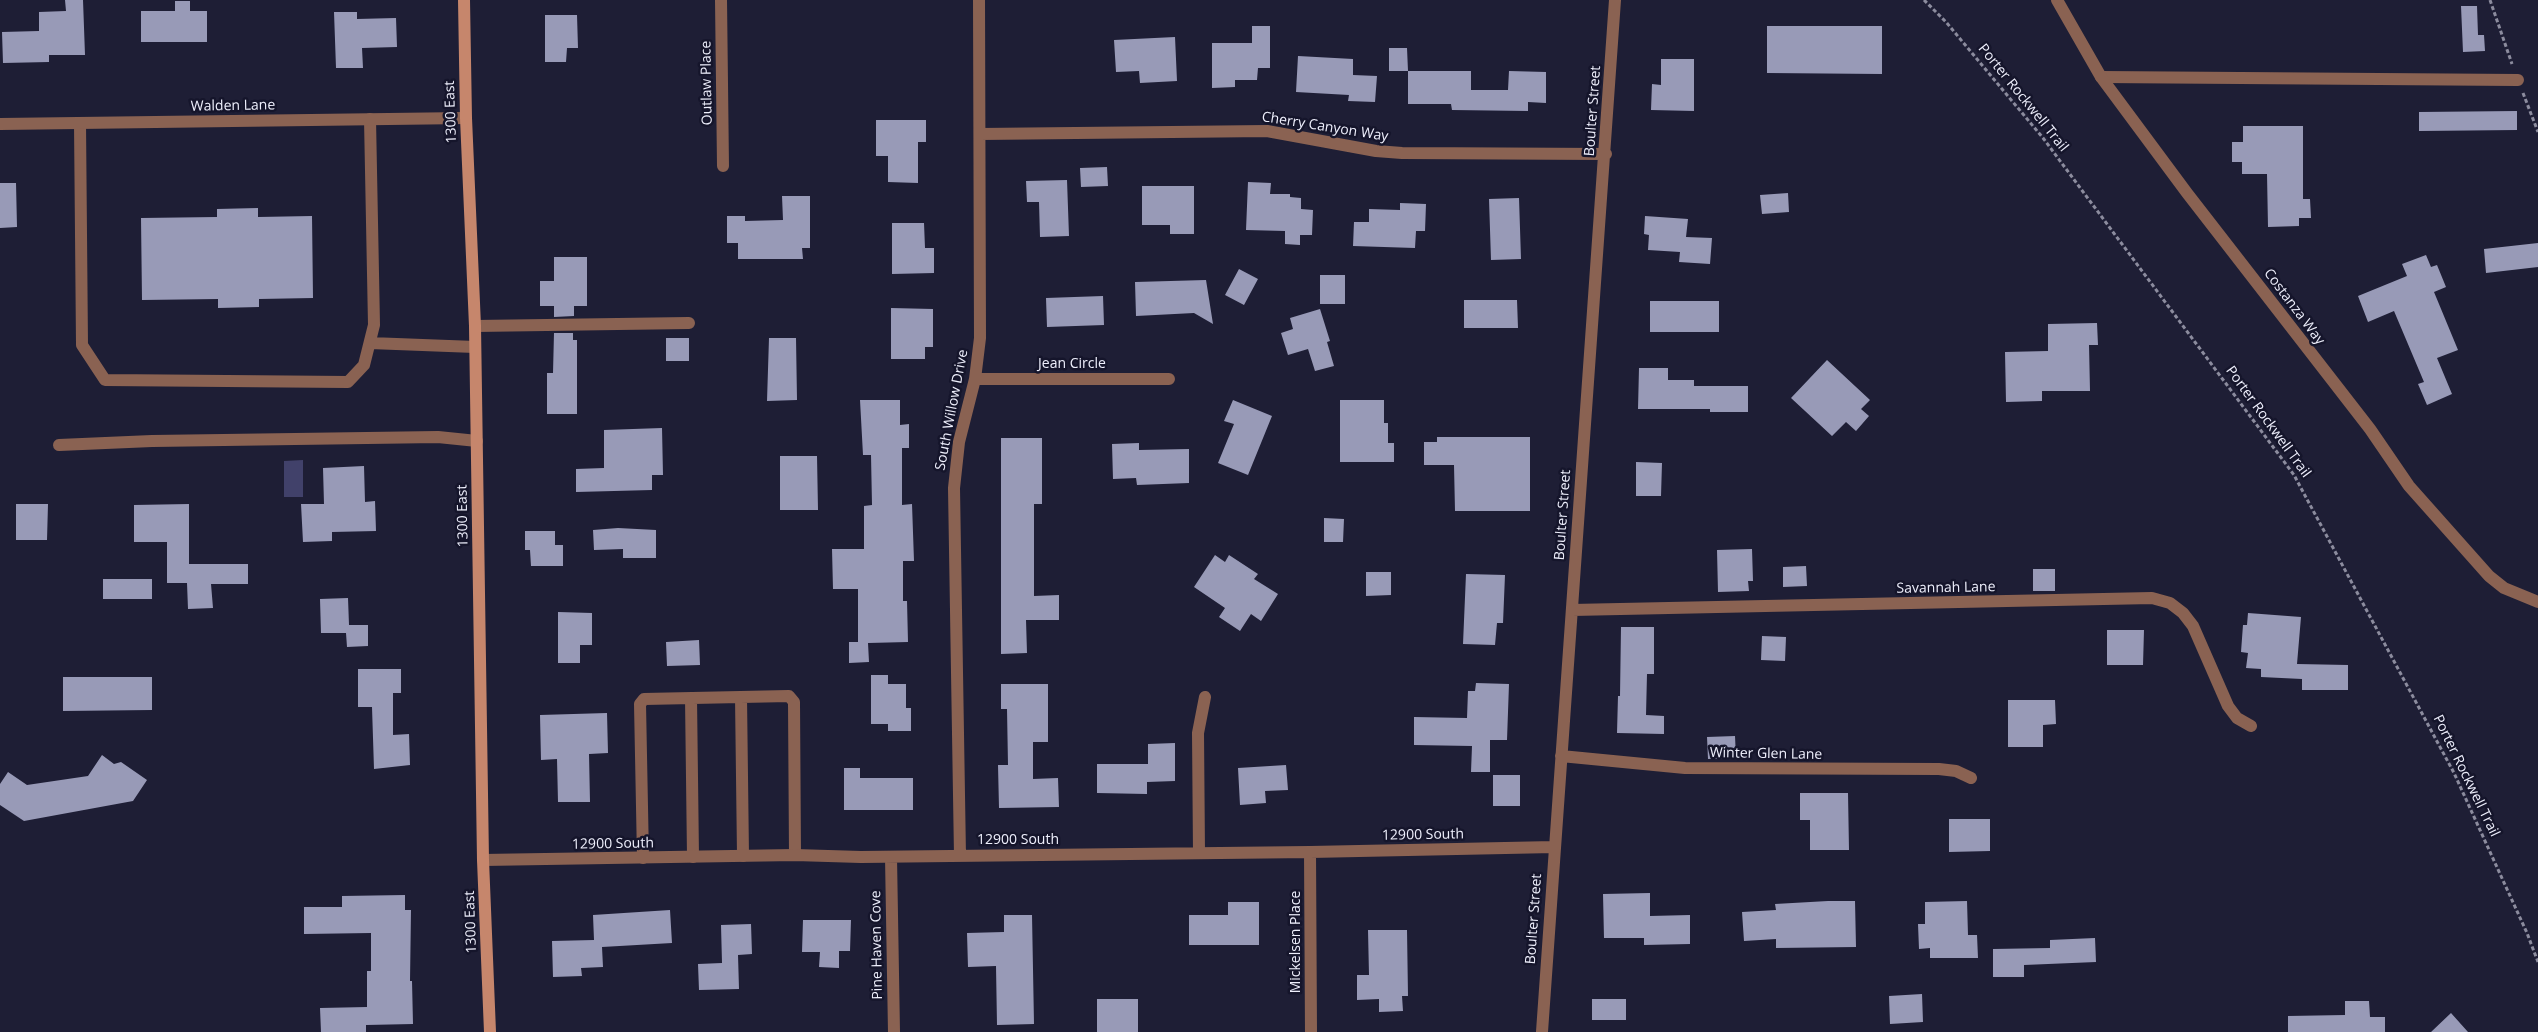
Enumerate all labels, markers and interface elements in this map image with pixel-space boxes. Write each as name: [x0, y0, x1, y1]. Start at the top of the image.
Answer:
street label: Outlaw Place: [698, 41, 716, 125]
street label: Porter Rockwell Trail: [1974, 41, 2072, 155]
street label: Boulter Street: [1581, 65, 1605, 157]
street label: 1300 East: [442, 80, 460, 144]
street label: Walden Lane: [191, 97, 275, 115]
street label: Cherry Canyon Way: [1261, 109, 1389, 145]
street label: Costanza Way: [2260, 266, 2328, 348]
street label: South Willow Drive: [932, 348, 972, 472]
street label: Jean Circle: [1038, 356, 1106, 372]
street label: Porter Rockwell Trail: [2222, 363, 2314, 481]
street label: Boulter Street: [1551, 469, 1575, 561]
street label: 1300 East: [454, 484, 472, 548]
street label: Savannah Lane: [1896, 579, 1996, 597]
street label: Porter Rockwell Trail: [2429, 712, 2503, 840]
street label: Winter Glen Lane: [1710, 745, 1822, 763]
street label: 12900 South: [1382, 826, 1464, 844]
street label: 12900 South: [977, 832, 1059, 848]
street label: 12900 South: [572, 835, 654, 853]
street label: Boulter Street: [1522, 873, 1546, 965]
street label: 1300 East: [462, 890, 480, 954]
street label: Pine Haven Cove: [868, 890, 886, 1000]
street label: Mickelsen Place: [1288, 891, 1304, 993]

